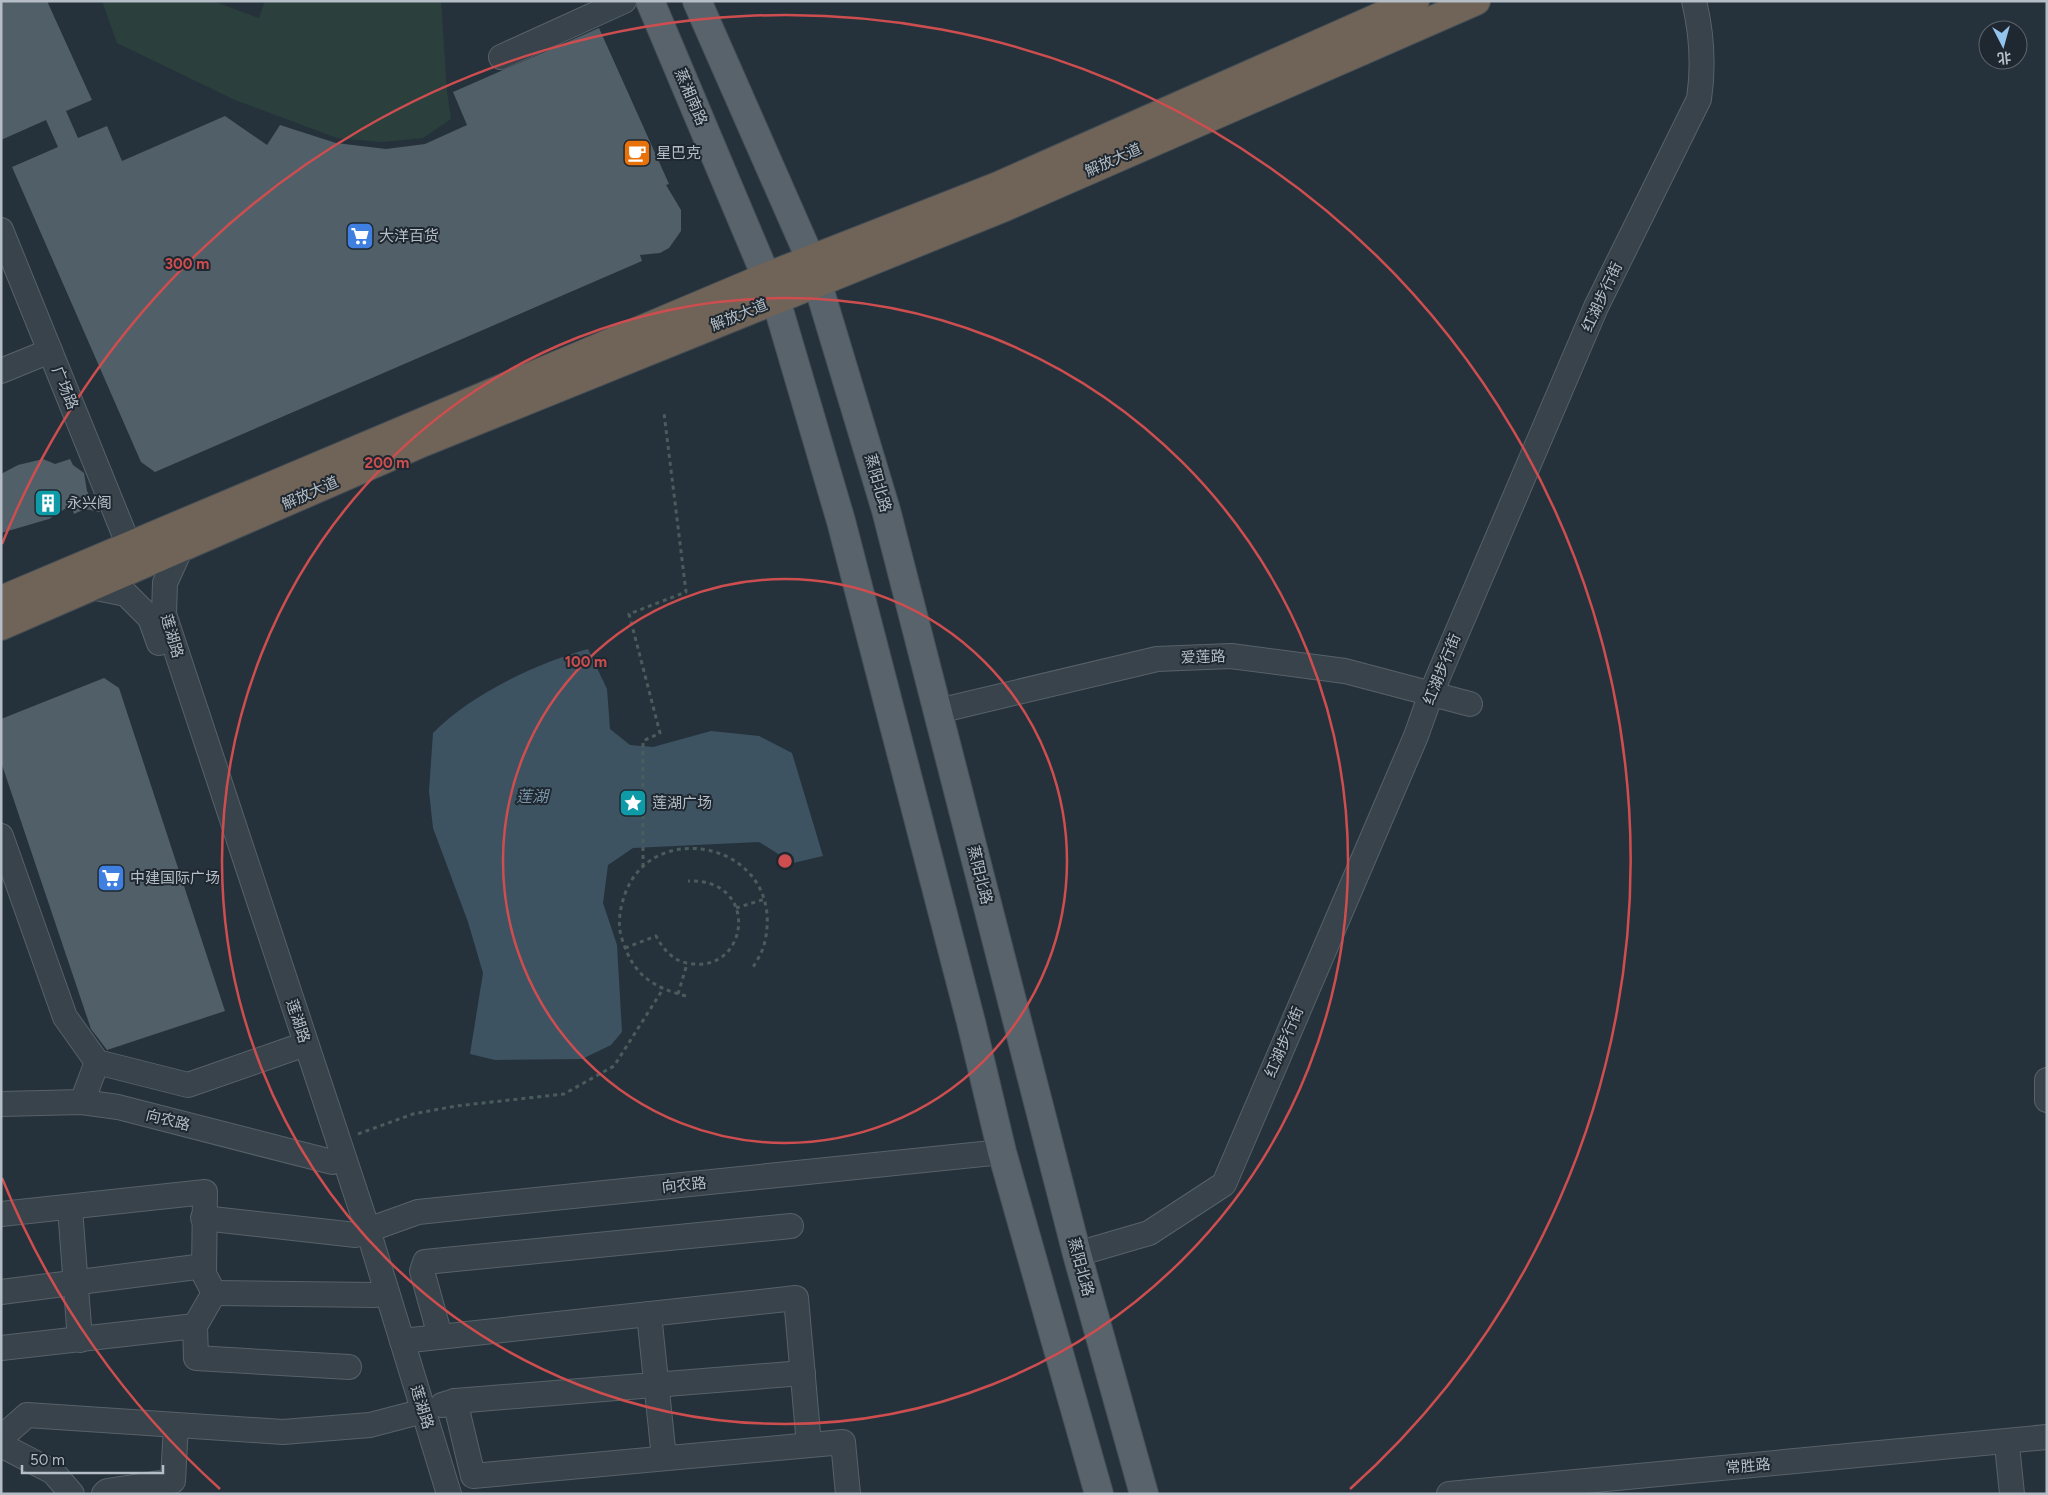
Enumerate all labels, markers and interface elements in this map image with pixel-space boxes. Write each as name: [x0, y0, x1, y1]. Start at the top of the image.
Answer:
north arrow: [1978, 20, 2028, 70]
text: 北: [1996, 48, 2012, 67]
street label: 蒸湘南路: [671, 66, 711, 128]
cafe icon: 星巴克: [622, 138, 652, 168]
street label: 解放大道: [1082, 140, 1144, 180]
place label: 星巴克: [656, 144, 701, 162]
supermarket icon: 大洋百货: [345, 221, 375, 251]
place label: 大洋百货: [379, 227, 439, 245]
text: 300 m: [165, 255, 209, 273]
street label: 红湖步行街: [1578, 259, 1626, 335]
street label: 解放大道: [708, 295, 770, 335]
street label: 广场路: [48, 364, 82, 412]
street label: 蒸阳北路: [861, 452, 895, 514]
text: 200 m: [365, 454, 409, 472]
street label: 解放大道: [279, 473, 341, 513]
building icon: 永兴阁: [33, 488, 63, 518]
place label: 永兴阁: [67, 494, 112, 512]
street label: 莲湖路: [157, 612, 187, 660]
street label: 红湖步行街: [1420, 631, 1464, 707]
street label: 爱莲路: [1180, 647, 1226, 667]
text: 100 m: [565, 653, 607, 671]
water label: 莲湖: [516, 787, 551, 806]
place icon: 莲湖广场: [618, 788, 648, 818]
place label: 莲湖广场: [652, 794, 712, 812]
street label: 蒸阳北路: [964, 844, 996, 906]
centre of rings: [776, 852, 794, 870]
supermarket icon: 中建国际广场: [96, 863, 126, 893]
place label: 中建国际广场: [130, 869, 220, 887]
street label: 莲湖路: [282, 997, 314, 1045]
street label: 红湖步行街: [1261, 1004, 1307, 1080]
street label: 向农路: [144, 1106, 192, 1134]
street label: 向农路: [661, 1174, 707, 1196]
street label: 蒸阳北路: [1065, 1236, 1097, 1298]
street label: 莲湖路: [407, 1383, 437, 1431]
scale bar: [22, 1442, 164, 1474]
text: 50 m: [30, 1451, 65, 1469]
street label: 常胜路: [1725, 1455, 1771, 1477]

